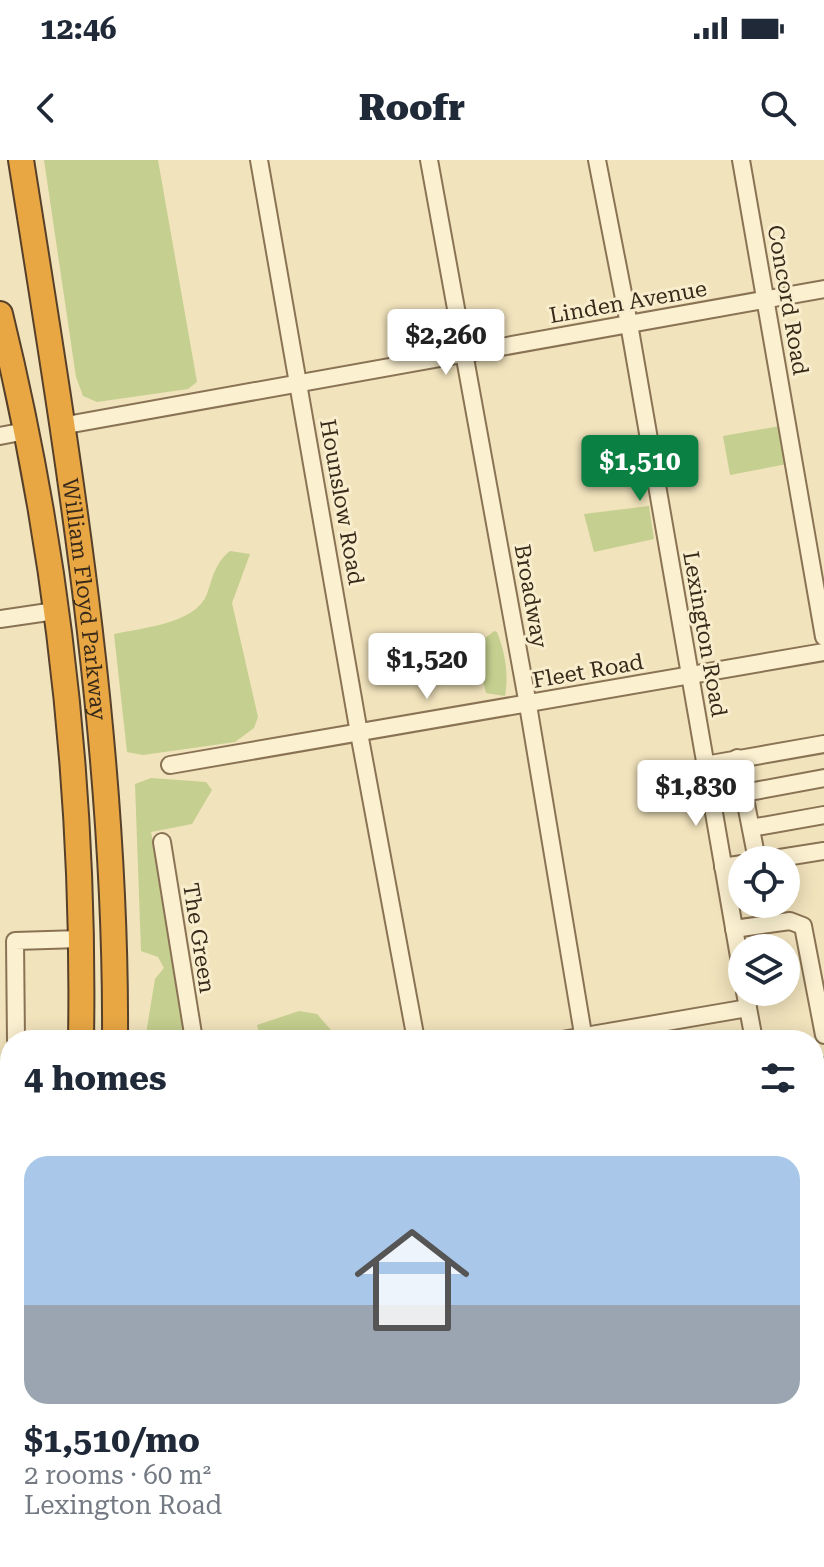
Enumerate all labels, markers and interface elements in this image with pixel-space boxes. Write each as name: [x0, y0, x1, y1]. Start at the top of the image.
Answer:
text: 12:46: [40, 11, 117, 46]
icon: back: [24, 86, 68, 130]
icon: search: [756, 86, 800, 130]
text: Roofr: [359, 87, 465, 129]
street label: Concord Road: [762, 223, 814, 377]
street label: Linden Avenue: [547, 276, 709, 328]
pin: $2,260: [381, 309, 511, 377]
text: $2,260: [405, 320, 487, 350]
street label: Hounslow Road: [315, 417, 369, 587]
pin: $1,510: [575, 435, 705, 503]
text: $1,510: [599, 446, 681, 476]
street label: William Floyd Parkway: [58, 477, 112, 721]
street label: Broadway: [510, 542, 552, 650]
street label: Lexington Road: [678, 549, 732, 719]
pin: $1,520: [362, 633, 492, 701]
text: $1,520: [386, 644, 468, 674]
street label: Fleet Road: [531, 649, 645, 693]
pin: $1,830: [631, 760, 761, 828]
text: $1,830: [655, 771, 737, 801]
map controls: [728, 846, 800, 1006]
button: locate: [728, 846, 800, 918]
street label: The Green: [178, 881, 220, 995]
button: layers: [728, 934, 800, 1006]
icon: filters: [756, 1056, 800, 1100]
text: 4 homes: [24, 1058, 167, 1098]
icon: home: [340, 1208, 484, 1352]
text: $1,510/mo: [24, 1420, 200, 1460]
text: 2 rooms · 60 m²: [24, 1460, 211, 1490]
text: Lexington Road: [24, 1490, 222, 1520]

